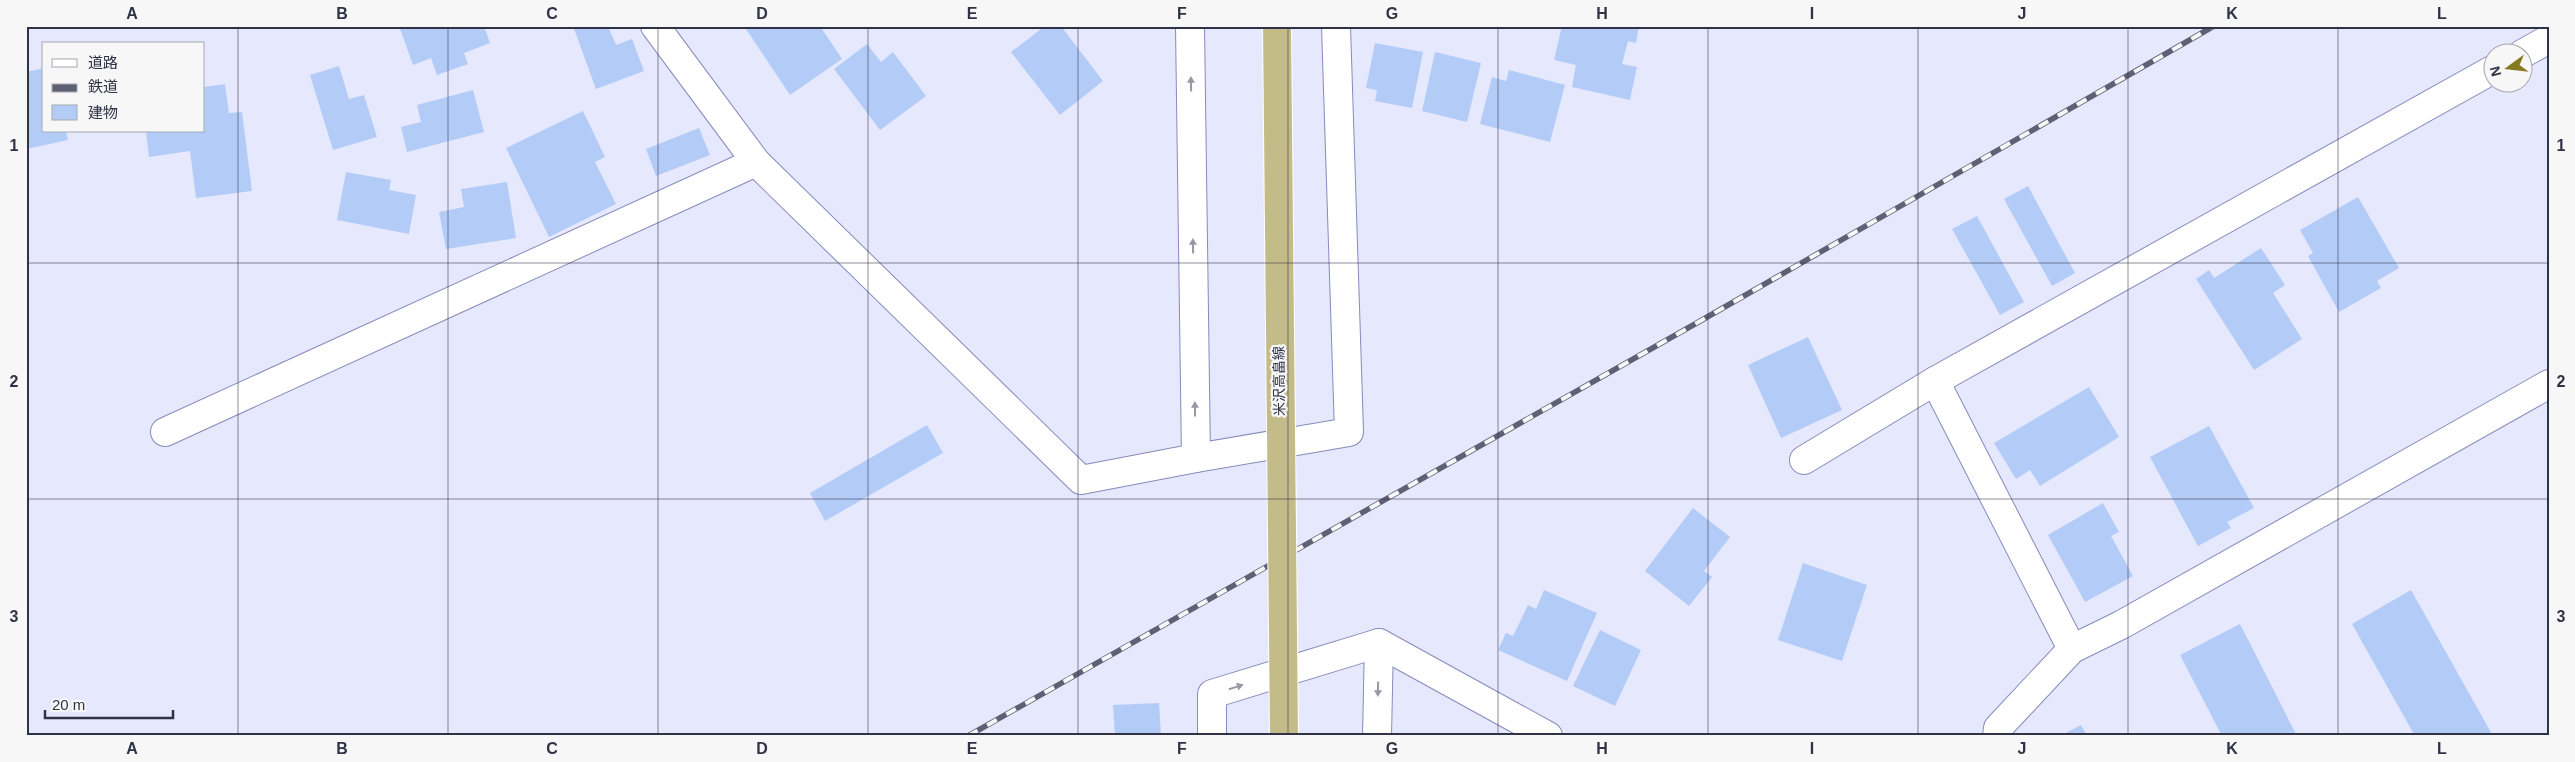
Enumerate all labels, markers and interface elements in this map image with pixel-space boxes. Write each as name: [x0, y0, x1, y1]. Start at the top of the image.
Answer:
text: A: [126, 5, 138, 22]
text: B: [336, 5, 348, 22]
text: C: [546, 5, 558, 22]
text: D: [756, 5, 768, 22]
text: E: [967, 5, 978, 22]
text: F: [1177, 5, 1187, 22]
text: G: [1386, 5, 1398, 22]
text: H: [1596, 5, 1608, 22]
text: I: [1810, 5, 1814, 22]
text: J: [2018, 5, 2026, 22]
text: K: [2226, 5, 2238, 22]
text: L: [2437, 5, 2447, 22]
legend: [42, 42, 205, 132]
north arrow: [2482, 42, 2532, 92]
text: 道路: [88, 54, 118, 71]
text: N: [2486, 64, 2504, 78]
one-way arrow: [1187, 76, 1195, 92]
text: 鉄道: [88, 78, 118, 95]
text: 建物: [88, 104, 118, 121]
text: 1: [10, 137, 19, 154]
text: 1: [2557, 137, 2566, 154]
one-way arrow: [1189, 238, 1197, 254]
street label: 米沢高畠線: [1270, 346, 1288, 416]
text: 2: [10, 373, 19, 390]
text: 2: [2557, 373, 2566, 390]
one-way arrow: [1191, 401, 1199, 417]
text: 3: [10, 608, 19, 625]
text: 3: [2557, 608, 2566, 625]
one-way arrow: [1374, 682, 1382, 698]
one-way arrow: [1229, 683, 1244, 691]
scale bar: [45, 687, 172, 719]
text: 20 m: [52, 696, 85, 713]
text: A: [126, 740, 138, 757]
text: B: [336, 740, 348, 757]
text: C: [546, 740, 558, 757]
text: D: [756, 740, 768, 757]
text: E: [967, 740, 978, 757]
text: F: [1177, 740, 1187, 757]
text: G: [1386, 740, 1398, 757]
text: H: [1596, 740, 1608, 757]
text: I: [1810, 740, 1814, 757]
text: J: [2018, 740, 2026, 757]
text: K: [2226, 740, 2238, 757]
text: L: [2437, 740, 2447, 757]

